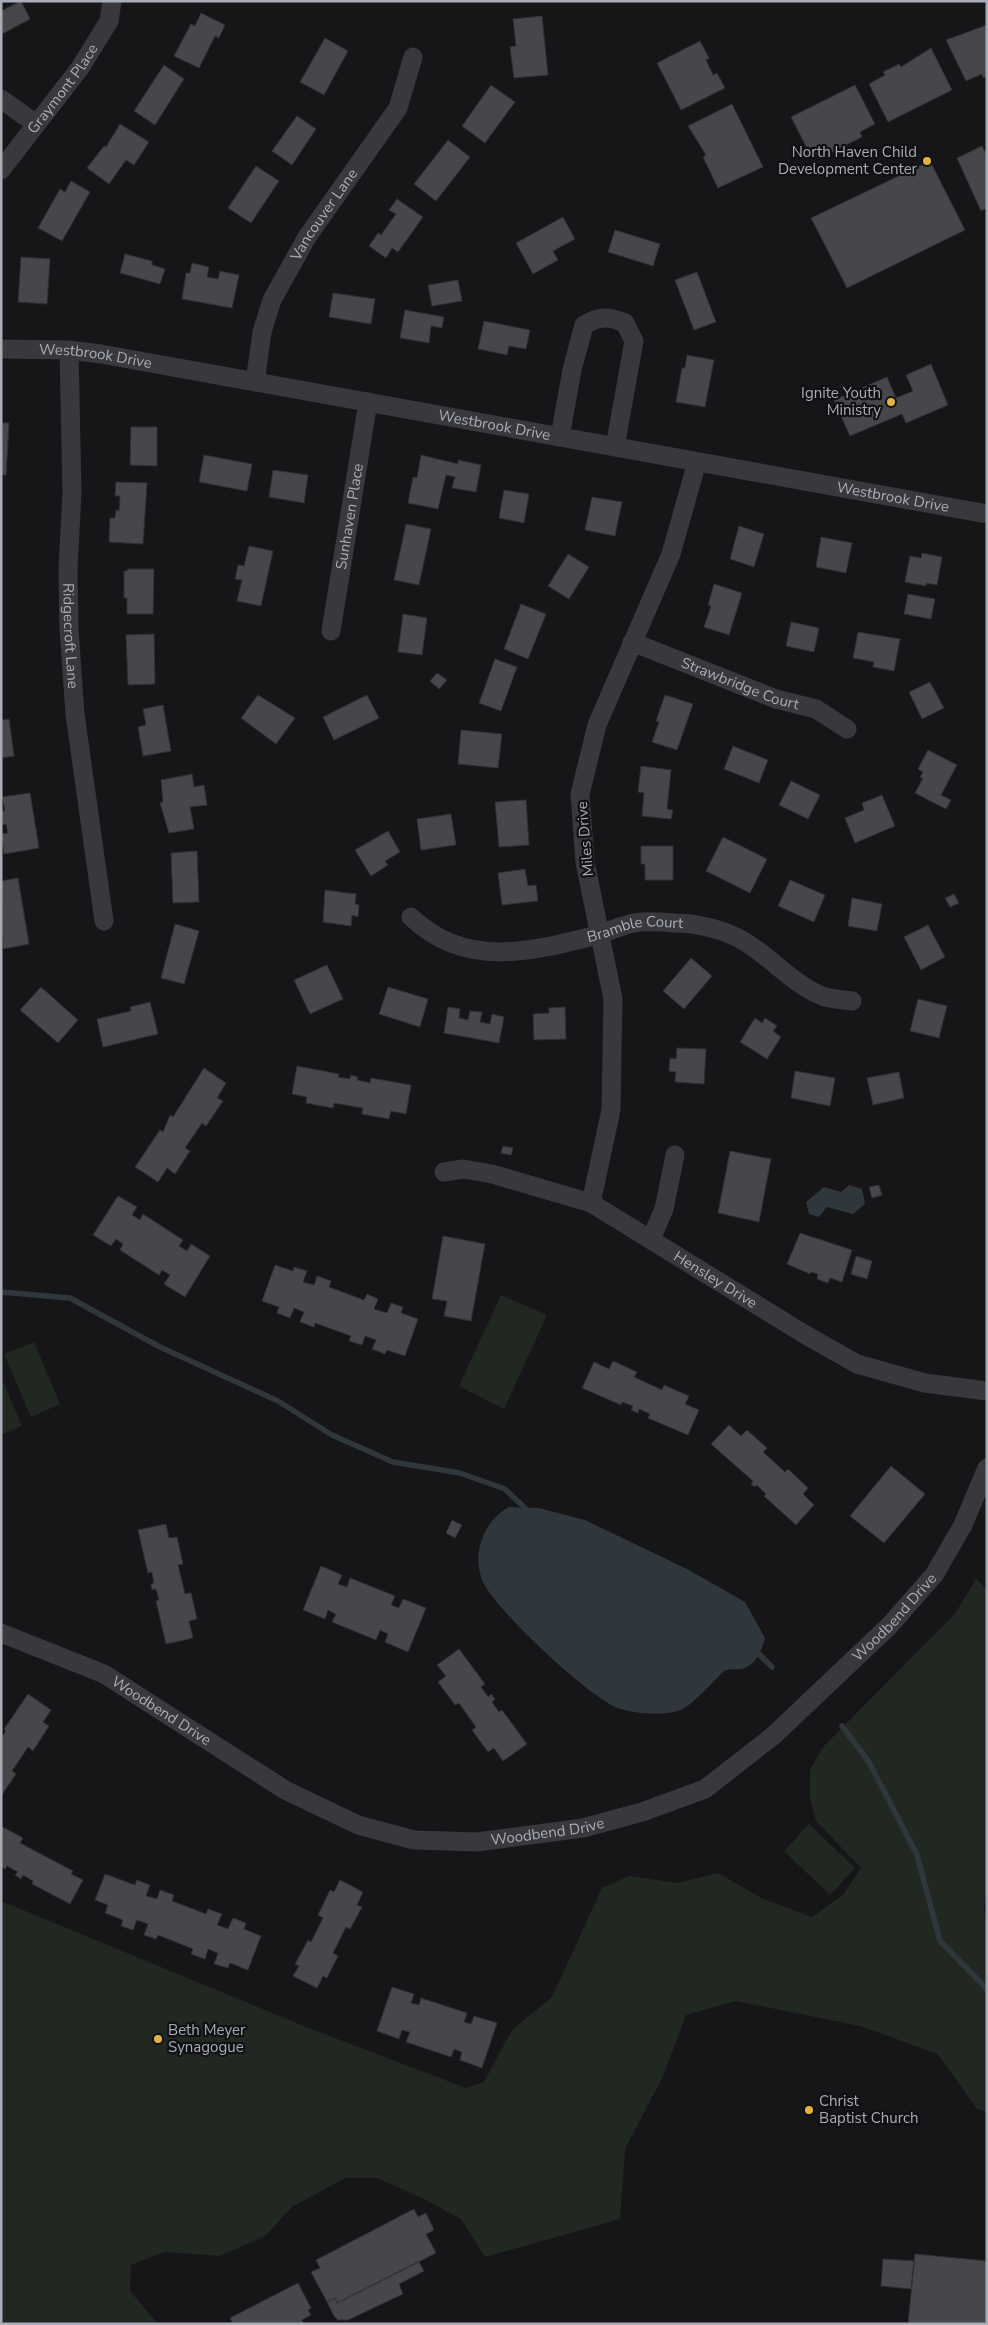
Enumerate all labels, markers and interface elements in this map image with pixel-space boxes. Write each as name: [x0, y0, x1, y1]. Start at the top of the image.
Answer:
street label: Graymont Place: [23, 40, 103, 138]
place label: North Haven Child Development Center: [778, 142, 918, 179]
marker: North Haven Child Development Center: [921, 155, 933, 167]
street label: Vancouver Lane: [285, 165, 362, 265]
street label: Westbrook Drive: [39, 340, 154, 373]
place label: Ignite Youth Ministry: [801, 383, 881, 420]
marker: Ignite Youth Ministry: [885, 396, 897, 408]
street label: Westbrook Drive: [437, 405, 552, 445]
street label: Sunhaven Place: [331, 462, 368, 571]
street label: Westbrook Drive: [835, 477, 951, 517]
street label: Ridgecroft Lane: [58, 583, 83, 689]
street label: Strawbridge Court: [678, 652, 802, 715]
street label: Miles Drive: [572, 801, 598, 877]
street label: Bramble Court: [585, 912, 684, 947]
street label: Hensley Drive: [670, 1246, 761, 1313]
street label: Woodbend Drive: [848, 1569, 941, 1666]
street label: Woodbend Drive: [108, 1671, 215, 1750]
street label: Woodbend Drive: [489, 1813, 606, 1850]
place label: Beth Meyer Synagogue: [168, 2020, 246, 2057]
marker: Beth Meyer Synagogue: [152, 2033, 164, 2045]
place label: Christ Baptist Church: [819, 2091, 919, 2128]
marker: Christ Baptist Church: [803, 2104, 815, 2116]

